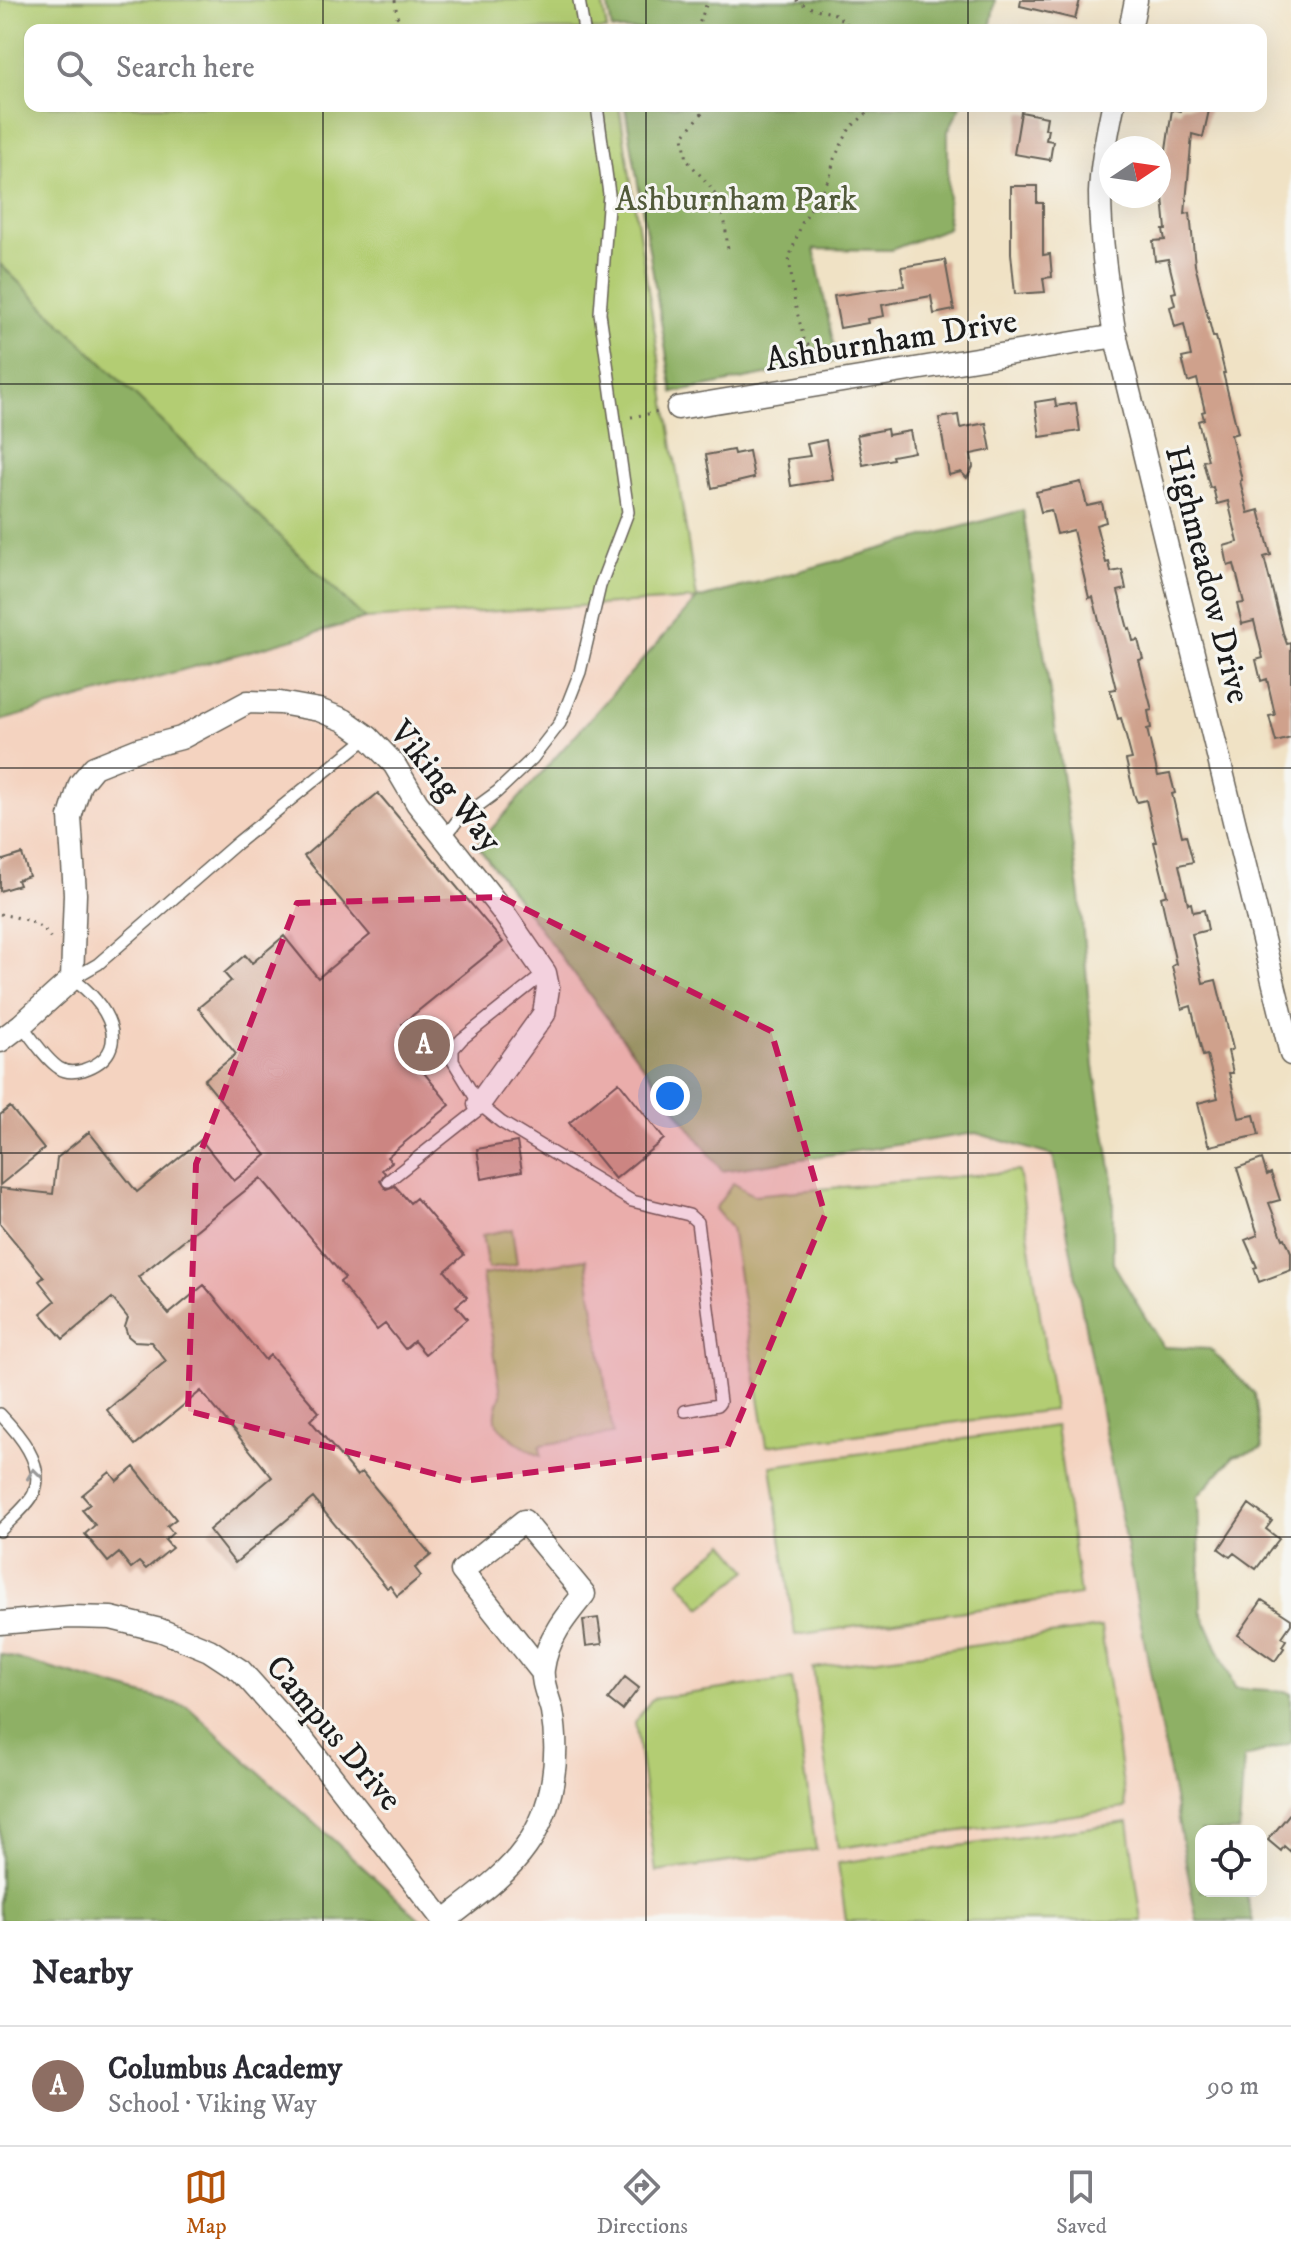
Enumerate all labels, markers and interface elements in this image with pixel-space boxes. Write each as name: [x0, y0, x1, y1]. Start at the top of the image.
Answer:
search box: [24, 24, 1267, 112]
icon: search: [52, 46, 96, 90]
text: Search here: [116, 50, 255, 87]
north arrow: [1099, 136, 1171, 208]
park label: Ashburnham Park: [615, 179, 857, 221]
street label: Ashburnham Drive: [762, 300, 1020, 382]
street label: Highmeadow Drive: [1155, 441, 1259, 708]
street label: Viking Way: [379, 711, 512, 861]
pin: A: [398, 1015, 450, 1075]
your location: [650, 1076, 690, 1116]
one-way arrow: [25, 1467, 42, 1480]
street label: Campus Drive: [256, 1647, 411, 1820]
map controls: [1195, 1825, 1267, 1897]
button: locate: [1195, 1825, 1267, 1897]
text: Nearby: [32, 1952, 133, 1994]
text: Columbus Academy: [108, 2051, 342, 2088]
text: A: [50, 2070, 66, 2103]
text: 90 m: [1207, 2070, 1259, 2103]
text: School · Viking Way: [108, 2088, 317, 2121]
tab: Map: [184, 2165, 228, 2240]
tab: Directions: [597, 2165, 688, 2240]
tab: Saved: [1056, 2165, 1107, 2240]

